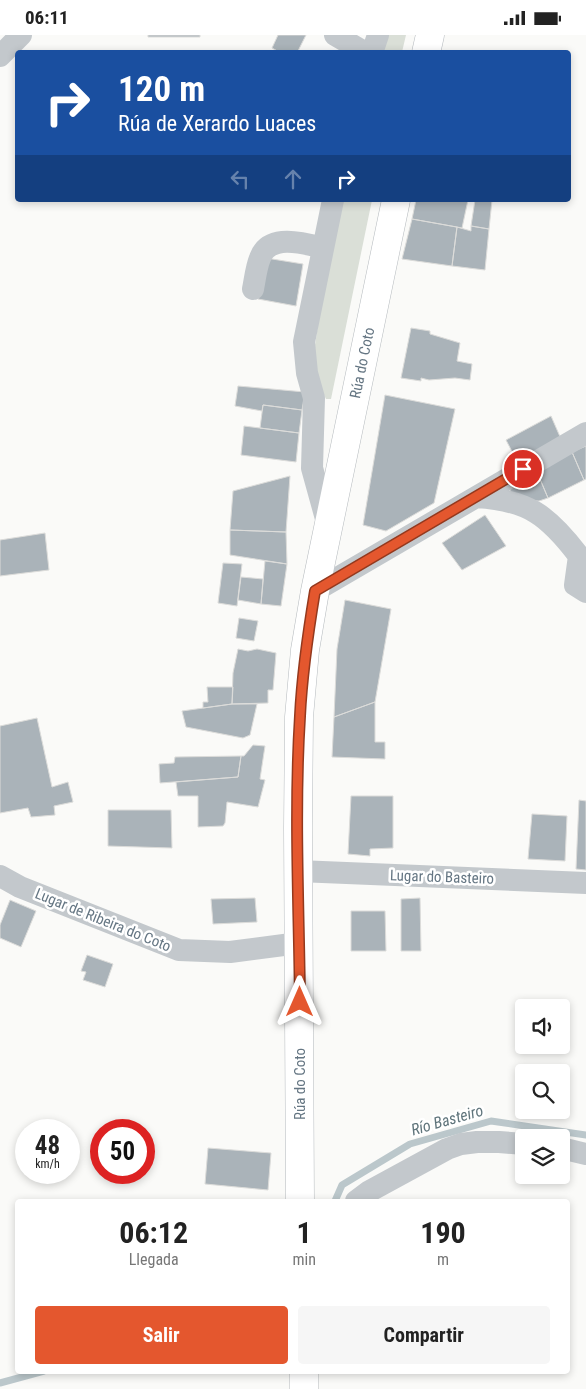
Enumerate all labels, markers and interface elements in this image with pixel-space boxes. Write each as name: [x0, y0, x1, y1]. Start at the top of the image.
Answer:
text: 06:11: [25, 6, 69, 29]
text: 120 m: [118, 69, 205, 110]
icon: right: [35, 70, 100, 135]
text: Rúa de Xerardo Luaces: [118, 111, 316, 136]
icon: left: [226, 165, 254, 193]
icon: ahead: [279, 165, 307, 193]
icon: right: [332, 165, 360, 193]
street label: Rúa do Coto: [346, 326, 378, 400]
pin: [502, 448, 544, 490]
icon: arrive: [509, 455, 537, 483]
street label: Lugar do Basteiro: [390, 866, 494, 888]
street label: Lugar de Ribeira do Coto: [32, 884, 174, 956]
position arrow: [273, 975, 325, 1027]
map controls: [515, 999, 570, 1184]
button: sound: [515, 999, 570, 1054]
street label: Rúa do Coto: [291, 1048, 309, 1120]
button: search: [515, 1064, 570, 1119]
water label: Río Basteiro: [409, 1101, 485, 1139]
speed limit sign: 50: [90, 1119, 155, 1184]
button: layers: [515, 1129, 570, 1184]
text: 48: [35, 1131, 60, 1160]
text: km/h: [35, 1157, 60, 1171]
text: 06:12: [119, 1215, 188, 1250]
text: 1: [297, 1215, 312, 1250]
text: 190: [420, 1215, 466, 1250]
text: Llegada: [129, 1250, 179, 1269]
text: min: [292, 1250, 316, 1269]
text: m: [437, 1250, 449, 1269]
button: Salir: [35, 1306, 288, 1364]
button: Compartir: [298, 1306, 550, 1364]

